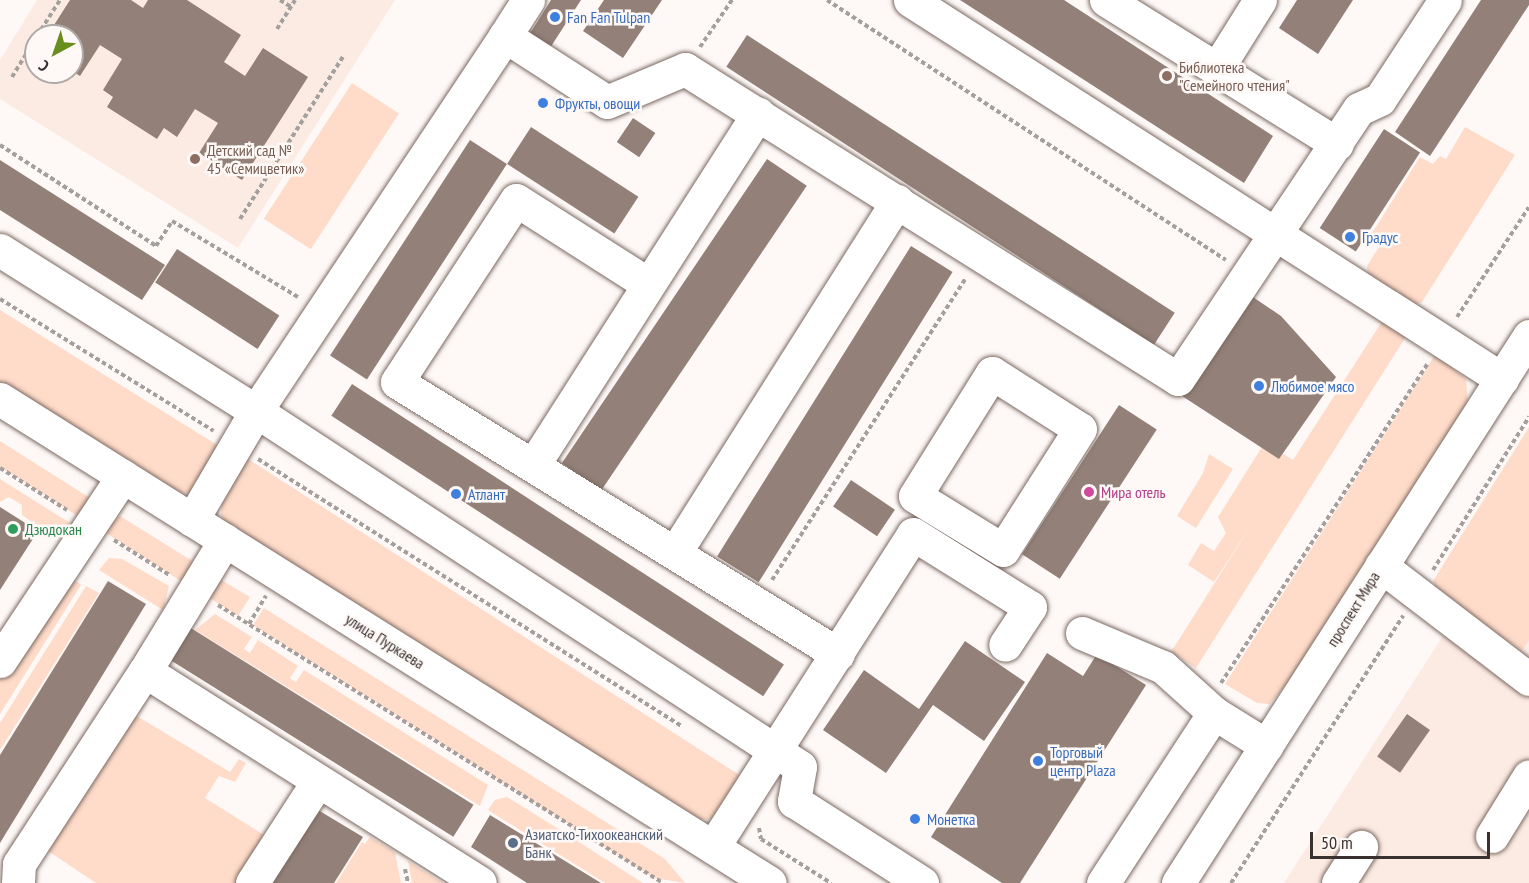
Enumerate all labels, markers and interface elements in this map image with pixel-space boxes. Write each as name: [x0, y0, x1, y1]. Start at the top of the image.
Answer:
place label: Fan Fan Tulpan: [567, 7, 651, 27]
marker: Fan Fan Tulpan: [548, 10, 562, 24]
north arrow: [24, 24, 84, 84]
text: С: [34, 56, 53, 76]
place label: Библиотека "Семейного чтения": [1179, 57, 1290, 95]
marker: Библиотека "Семейного чтения": [1160, 69, 1174, 83]
place label: Фрукты, овощи: [555, 93, 641, 113]
marker: Фрукты, овощи: [536, 96, 550, 110]
place label: Детский сад № 45 «Семицветик»: [207, 140, 304, 178]
marker: Детский сад № 45 «Семицветик»: [188, 152, 202, 166]
place label: Градус: [1362, 227, 1398, 247]
marker: Градус: [1343, 230, 1357, 244]
place label: Любимое мясо: [1271, 376, 1354, 396]
marker: Любимое мясо: [1252, 379, 1266, 393]
place label: Мира отель: [1101, 482, 1166, 502]
place label: Атлант: [468, 484, 505, 504]
marker: Мира отель: [1082, 485, 1096, 499]
marker: Атлант: [449, 487, 463, 501]
place label: Дзюдокан: [25, 519, 82, 539]
marker: Дзюдокан: [6, 522, 20, 536]
street label: проспект Мира: [1322, 568, 1384, 650]
street label: улица Пуркаева: [342, 609, 428, 673]
place label: Торговый центр Plaza: [1050, 742, 1116, 780]
marker: Торговый центр Plaza: [1031, 754, 1045, 768]
place label: Монетка: [927, 809, 975, 829]
marker: Монетка: [908, 812, 922, 826]
scale bar: [1313, 820, 1493, 858]
place label: Азиатско-Тихоокеанский Банк: [525, 824, 663, 862]
text: 50 m: [1321, 831, 1353, 854]
marker: Азиатско-Тихоокеанский Банк: [506, 836, 520, 850]

